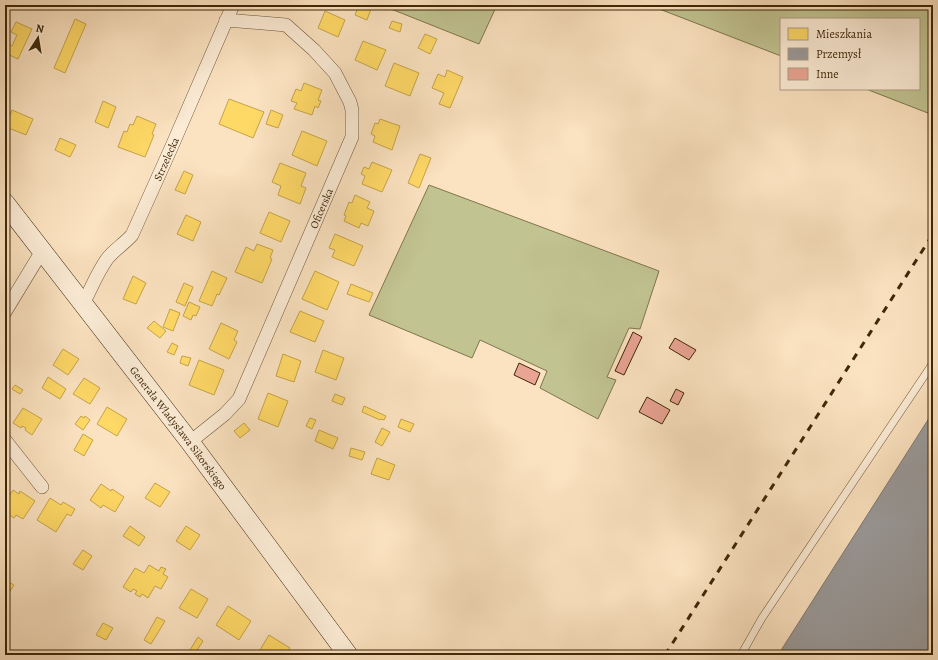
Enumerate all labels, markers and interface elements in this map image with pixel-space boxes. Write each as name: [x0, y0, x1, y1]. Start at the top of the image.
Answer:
north arrow: [18, 18, 58, 58]
legend: [780, 18, 920, 90]
text: N: [34, 21, 45, 37]
text: Mieszkania: [816, 26, 872, 42]
text: Przemysł: [816, 46, 862, 62]
text: Inne: [816, 66, 839, 82]
street label: Strzelecka: [150, 134, 183, 183]
street label: Oficerska: [306, 185, 337, 231]
street label: Generała Władysława Sikorskiego: [127, 363, 231, 493]

